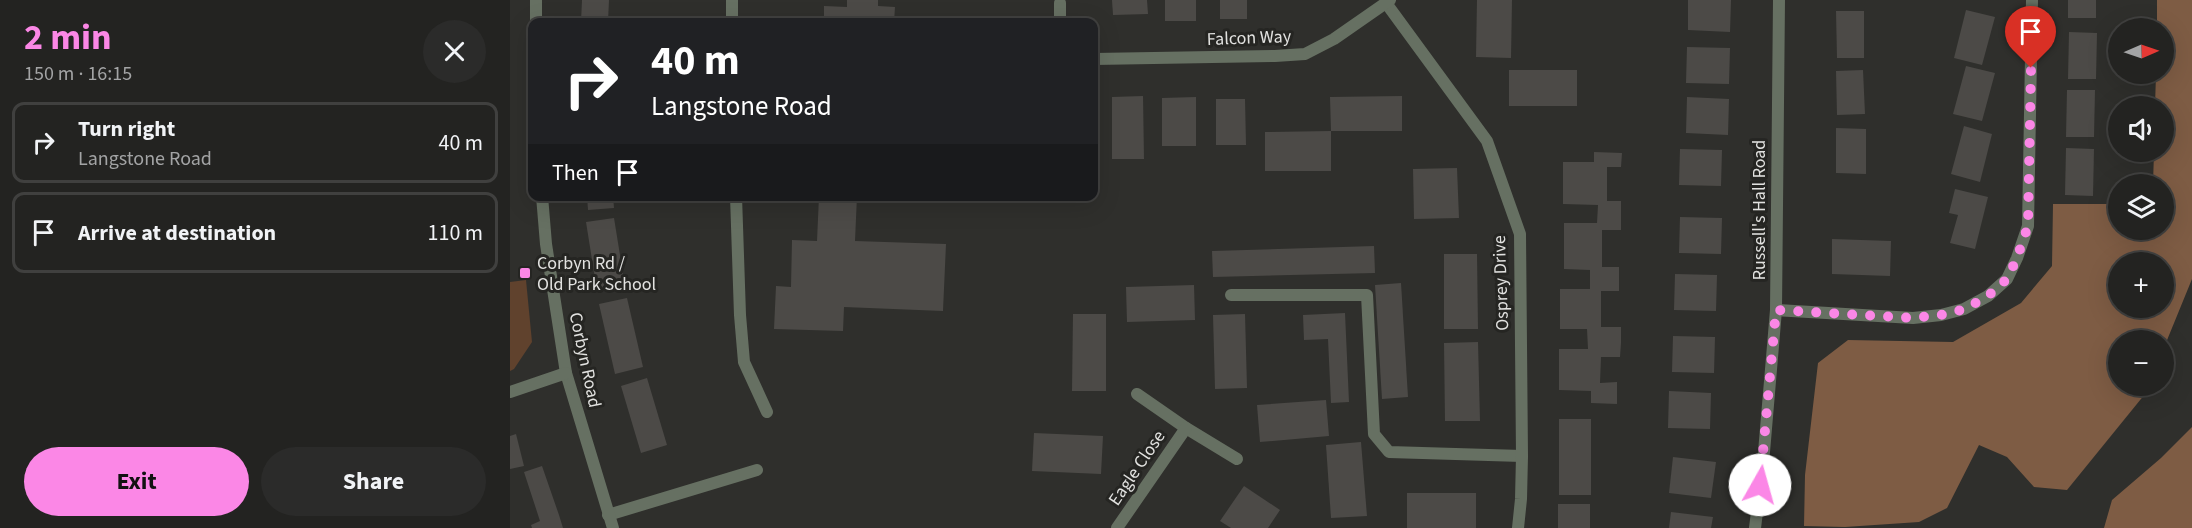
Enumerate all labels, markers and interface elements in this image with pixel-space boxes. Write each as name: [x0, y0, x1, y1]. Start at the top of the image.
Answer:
pin: [2005, 6, 2056, 68]
text: 2 min: [24, 12, 112, 63]
icon: arrive: [2014, 15, 2047, 48]
north arrow: [2108, 18, 2174, 84]
map controls: [2108, 18, 2174, 396]
button: close: [423, 20, 486, 83]
street label: Falcon Way: [1206, 24, 1292, 52]
text: 40 m: [651, 31, 740, 91]
icon: right: [552, 42, 630, 120]
text: 150 m · 16:15: [24, 60, 132, 88]
text: Langstone Road: [651, 87, 832, 126]
button: sound: [2108, 96, 2174, 162]
text: Turn right: [78, 113, 175, 145]
icon: right: [27, 126, 60, 159]
text: 40 m: [438, 127, 483, 159]
street label: Russell's Hall Road: [1747, 140, 1772, 280]
text: Langstone Road: [78, 145, 212, 173]
icon: arrive: [611, 156, 644, 189]
text: Then: [552, 157, 599, 189]
button: layers: [2108, 174, 2174, 240]
icon: arrive: [27, 216, 60, 249]
text: Arrive at destination: [78, 217, 276, 249]
text: 110 m: [428, 217, 483, 249]
street label: Osprey Drive: [1487, 235, 1515, 331]
place label: Corbyn Rd / Old Park School: [537, 251, 656, 297]
button: +: [2108, 252, 2174, 318]
marker: Corbyn Rd / Old Park School: [518, 266, 532, 280]
street label: Corbyn Road: [563, 310, 607, 410]
button: −: [2108, 330, 2174, 396]
street label: Eagle Close: [1103, 425, 1171, 511]
button: Exit: [24, 447, 249, 516]
button: Share: [261, 447, 486, 516]
position arrow: [1728, 453, 1792, 517]

